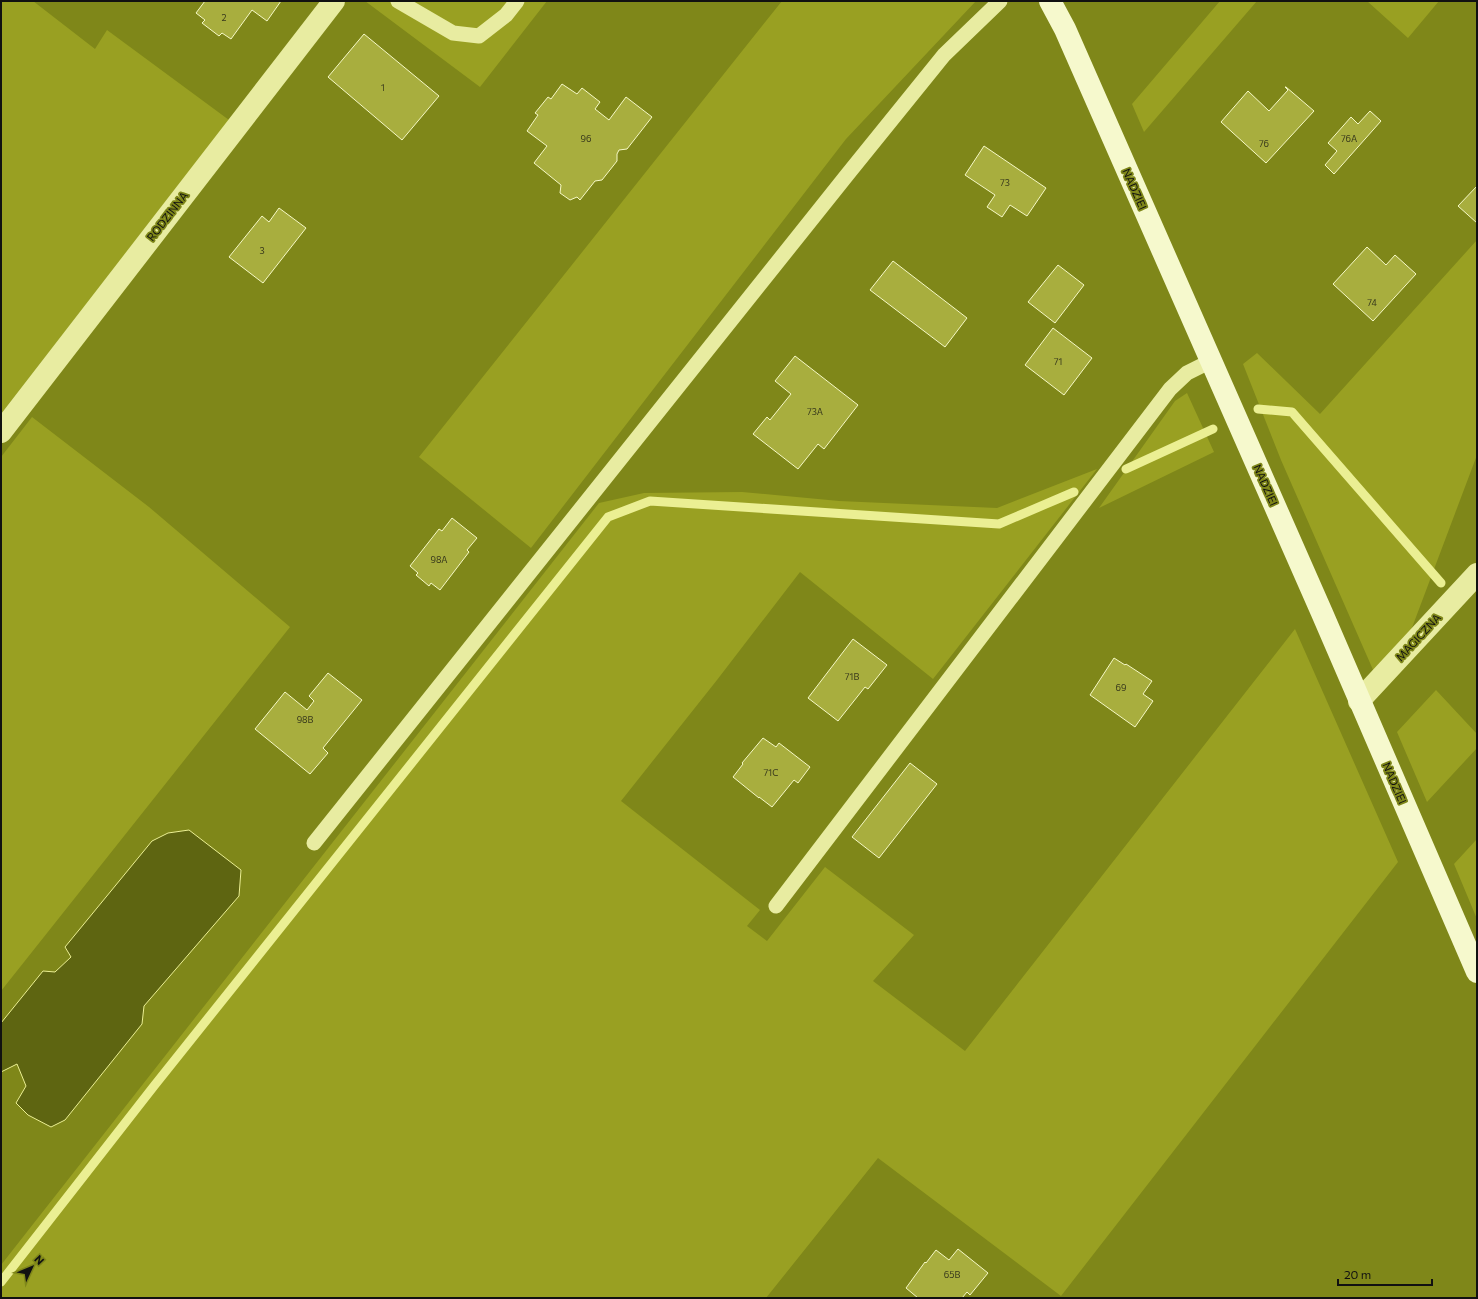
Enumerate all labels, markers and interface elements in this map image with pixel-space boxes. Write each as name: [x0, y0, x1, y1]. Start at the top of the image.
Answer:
house number: 2: [222, 12, 227, 23]
house number: 1: [381, 82, 385, 93]
house number: 96: [581, 133, 591, 144]
house number: 76A: [1341, 133, 1357, 144]
house number: 76: [1259, 138, 1269, 149]
street label: NADZIEI: [1120, 166, 1150, 212]
house number: 73: [1000, 177, 1010, 188]
street label: RODZINNA: [144, 189, 190, 243]
house number: 3: [259, 245, 265, 256]
house number: 74: [1367, 297, 1377, 308]
house number: 71: [1054, 356, 1062, 367]
house number: 73A: [807, 406, 823, 417]
street label: NADZIEI: [1251, 462, 1281, 508]
house number: 98A: [431, 554, 447, 565]
street label: MAGICZNA: [1393, 610, 1443, 663]
house number: 71B: [845, 671, 859, 682]
house number: 69: [1116, 682, 1126, 693]
house number: 98B: [297, 714, 314, 725]
street label: NADZIEI: [1380, 760, 1410, 806]
house number: 71C: [764, 767, 778, 778]
north arrow: [12, 1247, 52, 1287]
text: N: [32, 1252, 47, 1267]
scale bar: [1338, 1261, 1432, 1287]
text: 20 m: [1344, 1267, 1371, 1281]
house number: 65B: [944, 1269, 960, 1280]

